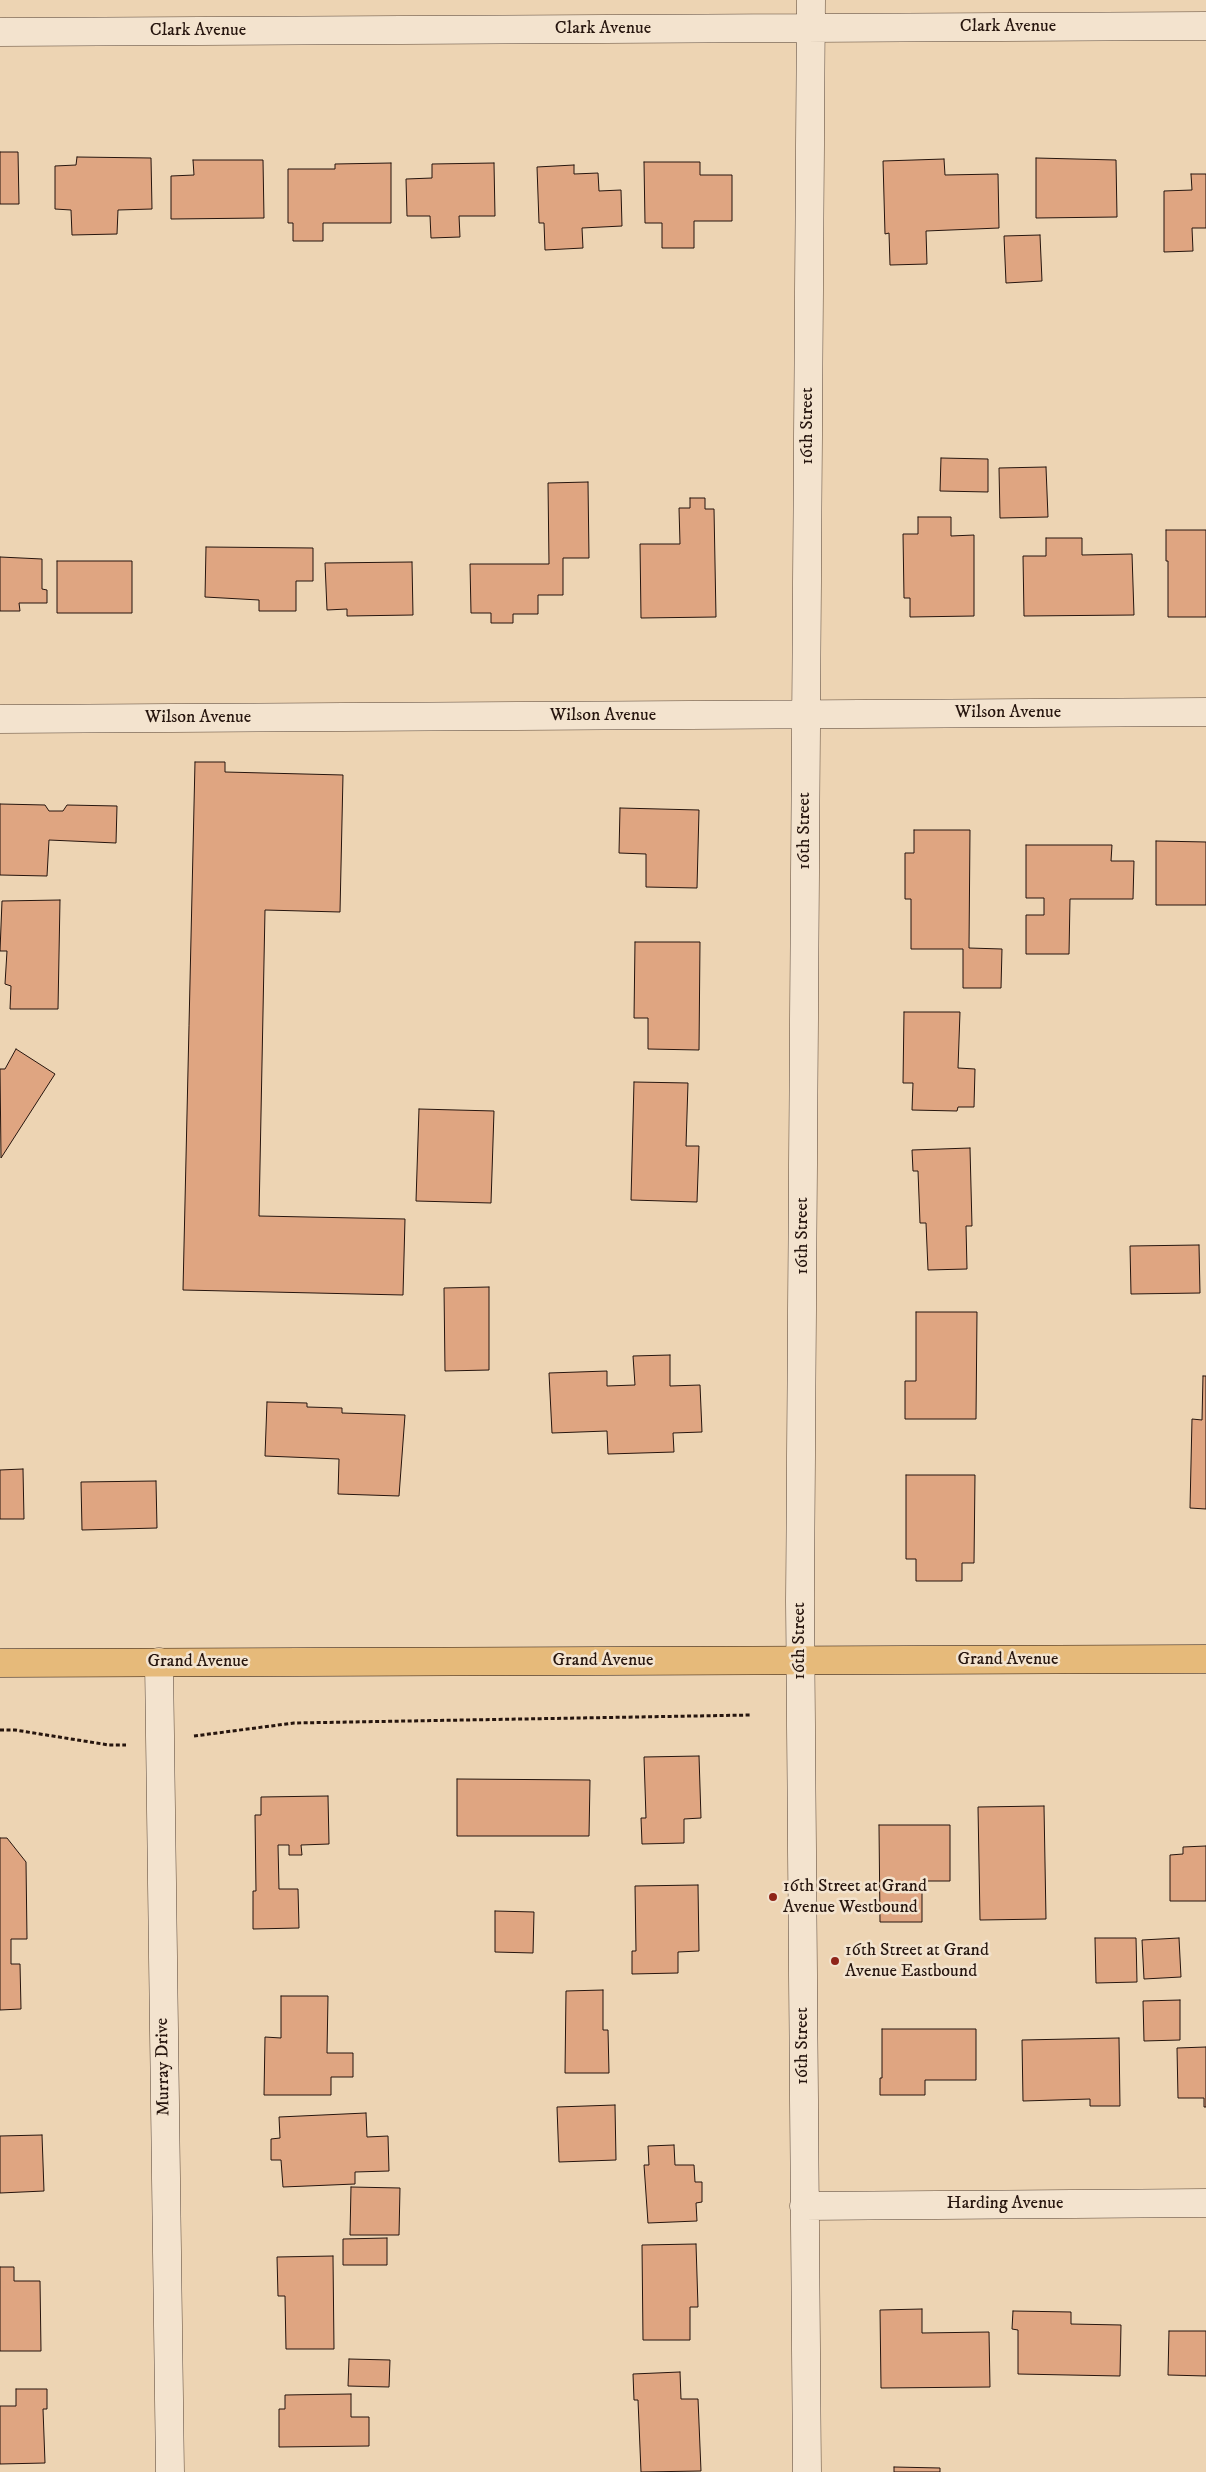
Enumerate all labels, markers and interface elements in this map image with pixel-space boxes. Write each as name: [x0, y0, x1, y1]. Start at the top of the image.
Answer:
street label: Clark Avenue: [960, 16, 1056, 38]
street label: Clark Avenue: [555, 18, 651, 40]
street label: Clark Avenue: [150, 20, 246, 42]
street label: 16th Street: [797, 387, 819, 465]
street label: Wilson Avenue: [955, 702, 1061, 724]
street label: Wilson Avenue: [550, 705, 656, 727]
street label: Wilson Avenue: [145, 707, 251, 729]
street label: 16th Street: [794, 792, 816, 870]
street label: 16th Street: [792, 1197, 814, 1275]
street label: 16th Street: [789, 1602, 811, 1680]
street label: Grand Avenue: [957, 1649, 1059, 1671]
street label: Grand Avenue: [552, 1650, 654, 1672]
street label: Grand Avenue: [147, 1651, 249, 1673]
place label: 16th Street at Grand Avenue Westbound: [783, 1876, 927, 1918]
marker: 16th Street at Grand Avenue Westbound: [767, 1891, 779, 1903]
place label: 16th Street at Grand Avenue Eastbound: [845, 1940, 989, 1982]
marker: 16th Street at Grand Avenue Eastbound: [829, 1955, 841, 1967]
street label: 16th Street: [792, 2007, 814, 2085]
street label: Murray Drive: [152, 2018, 176, 2116]
street label: Harding Avenue: [947, 2193, 1063, 2215]

